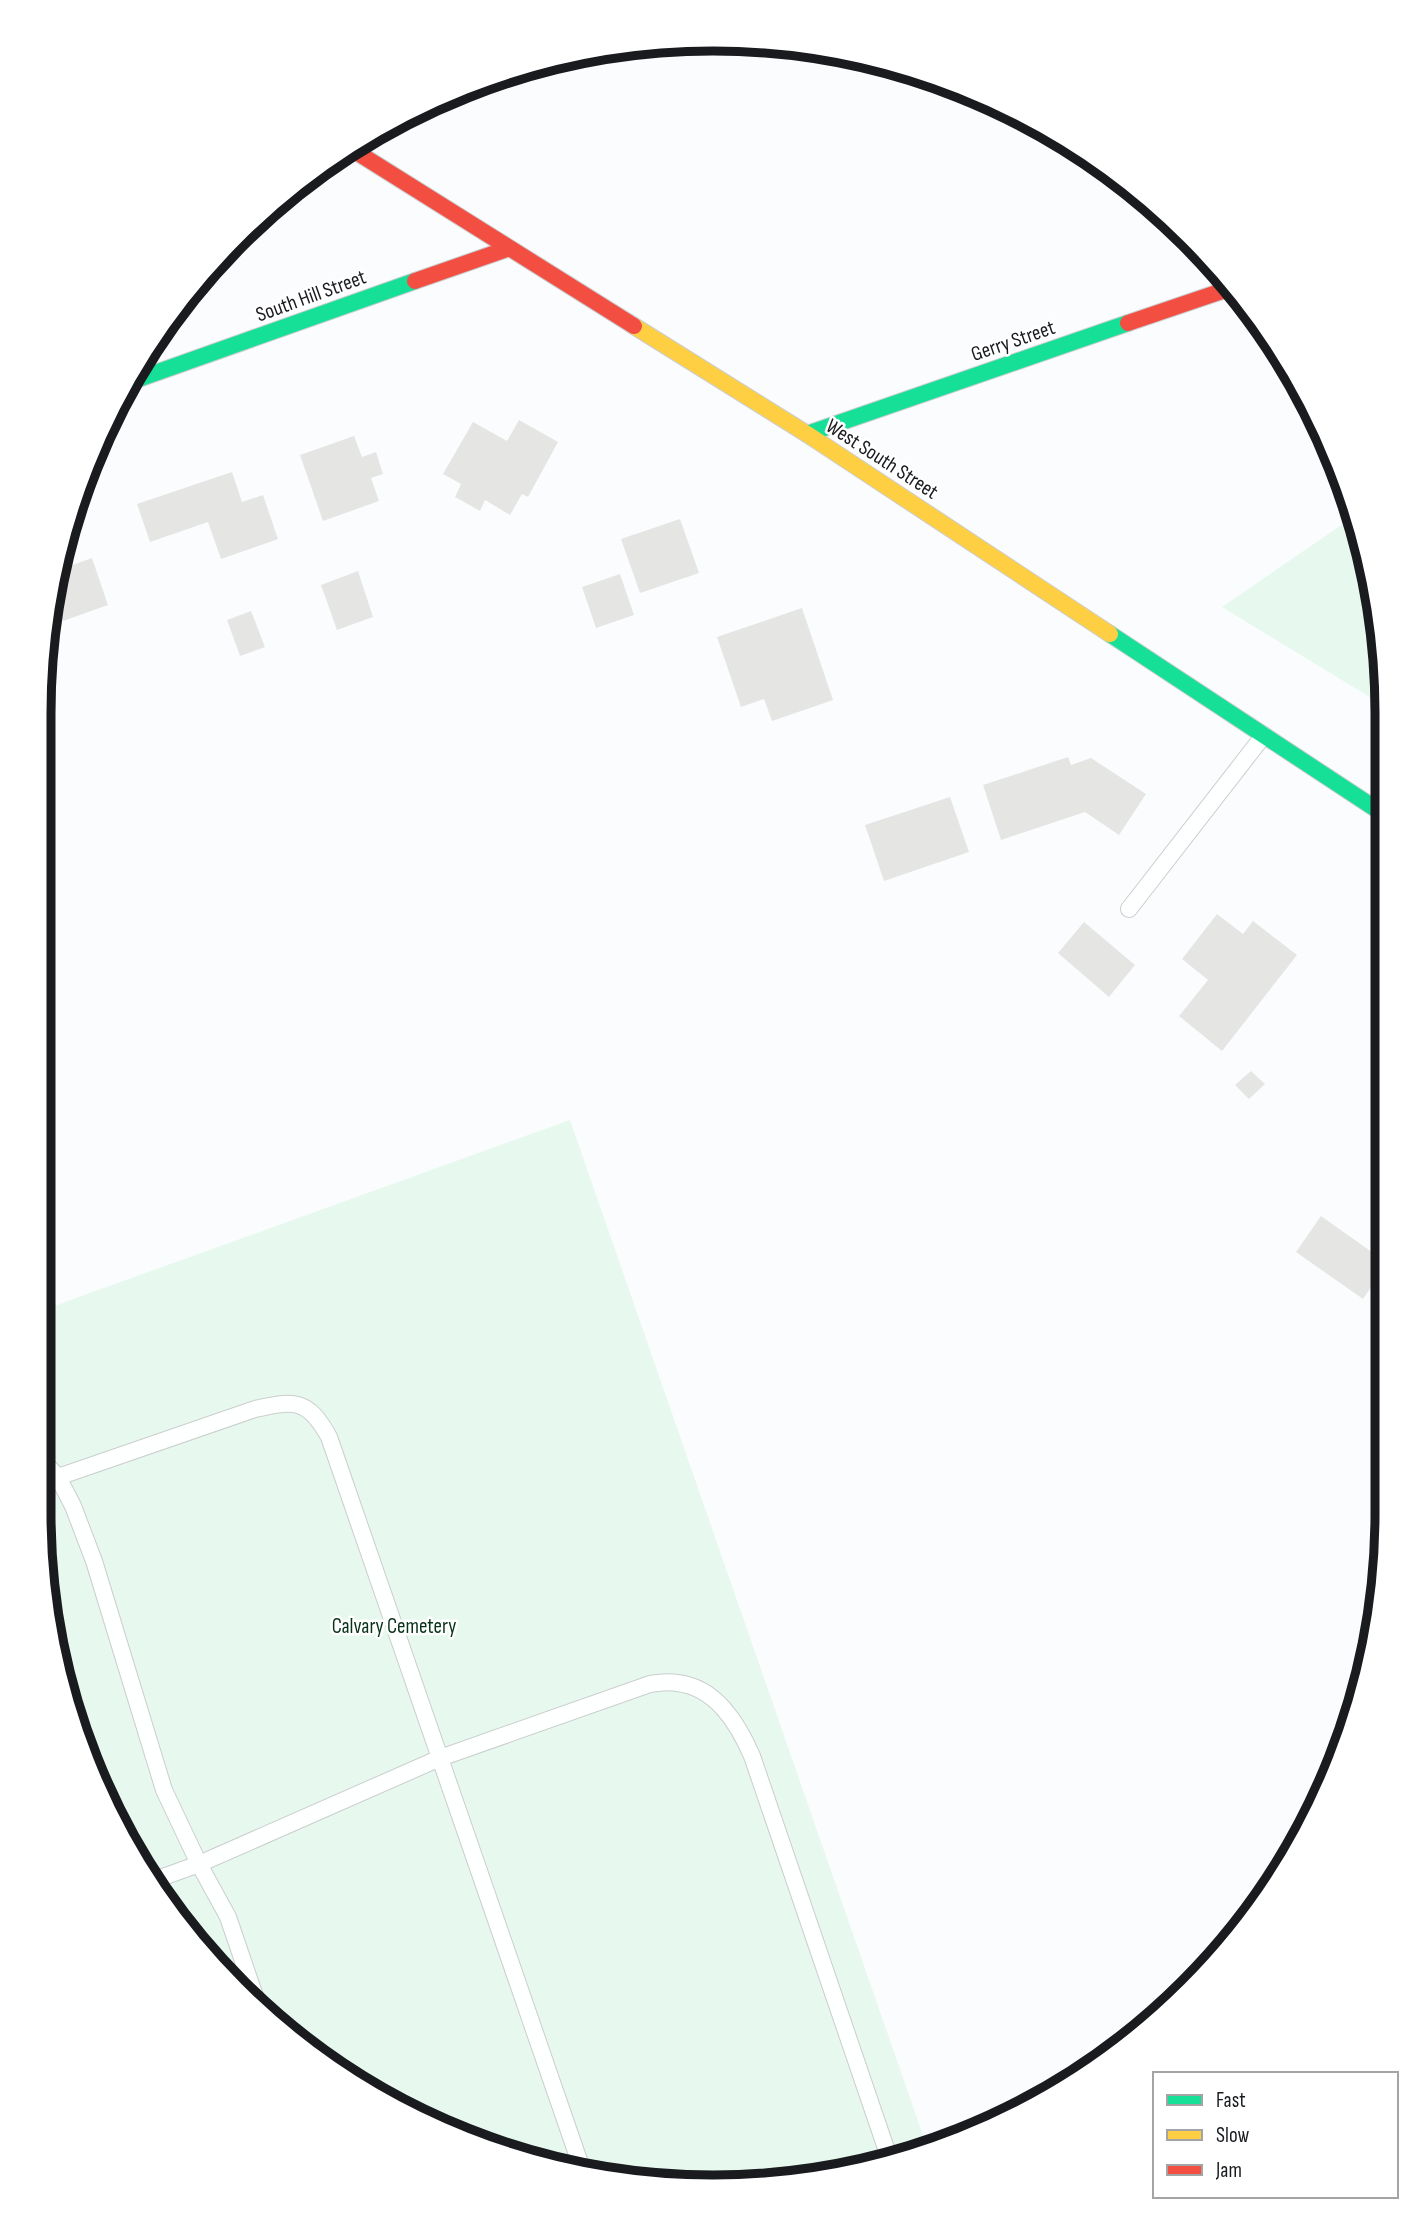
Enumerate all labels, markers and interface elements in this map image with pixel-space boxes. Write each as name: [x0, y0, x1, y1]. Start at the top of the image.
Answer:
street label: South Hill Street: [253, 265, 369, 327]
street label: Gerry Street: [968, 315, 1058, 367]
street label: West South Street: [821, 414, 943, 504]
park label: Calvary Cemetery: [332, 1614, 456, 1639]
legend: [1153, 2072, 1398, 2198]
text: Fast: [1216, 2088, 1246, 2113]
text: Slow: [1216, 2123, 1250, 2148]
text: Jam: [1215, 2158, 1242, 2183]

